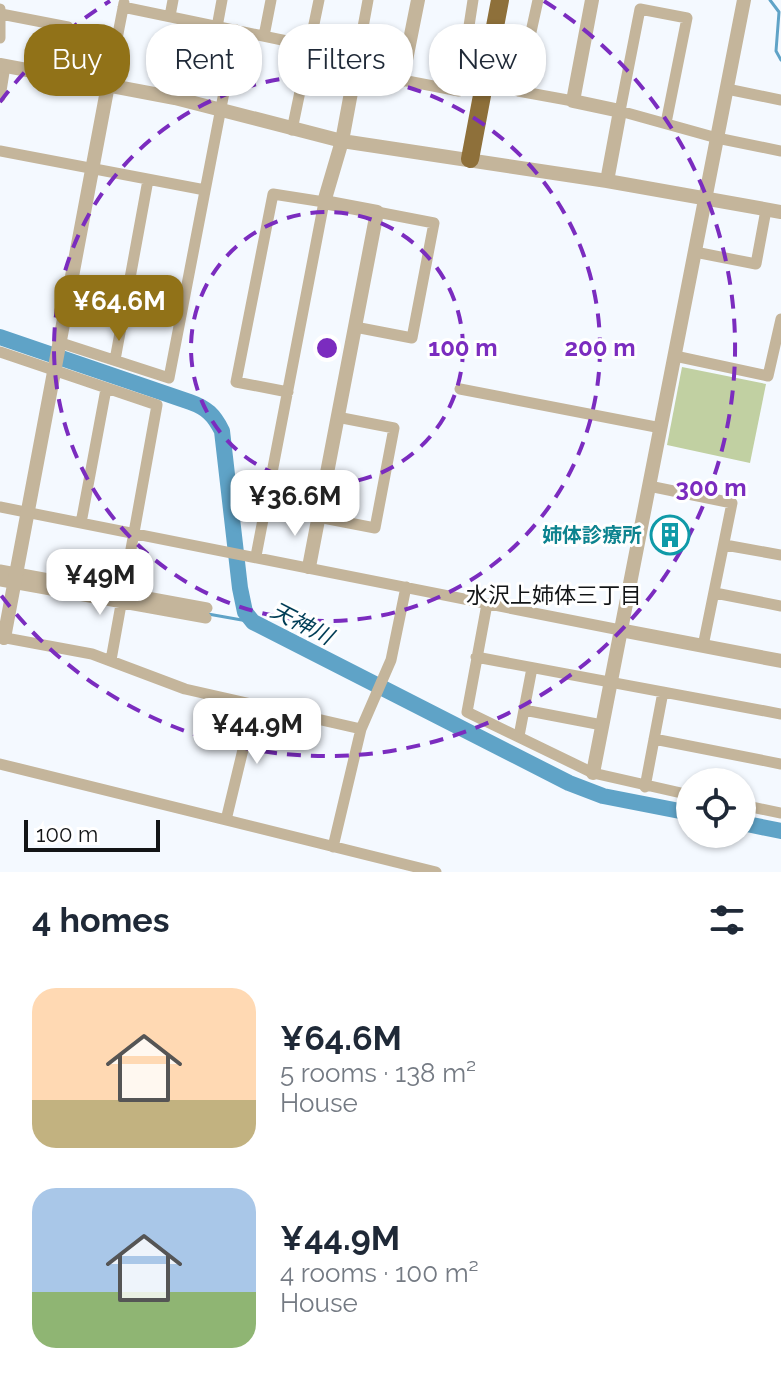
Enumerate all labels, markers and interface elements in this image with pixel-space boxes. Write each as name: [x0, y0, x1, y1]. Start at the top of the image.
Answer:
chip: Buy: [24, 24, 130, 96]
chip: Rent: [146, 24, 262, 96]
chip: Filters: [278, 24, 413, 96]
chip: New: [429, 24, 546, 96]
pin: ¥64.6M: [54, 275, 184, 343]
text: ¥64.6M: [72, 286, 166, 316]
text: 100 m: [428, 333, 498, 362]
text: 200 m: [564, 333, 636, 362]
centre of rings: [313, 334, 341, 362]
pin: ¥36.6M: [230, 470, 360, 538]
text: 300 m: [676, 473, 746, 502]
text: ¥36.6M: [249, 481, 341, 511]
building icon: 姉体診療所: [649, 514, 691, 556]
place label: 姉体診療所: [542, 523, 642, 547]
pin: ¥49M: [53, 549, 147, 617]
text: ¥49M: [64, 560, 136, 590]
district label: 水沢上姉体三丁目: [466, 582, 642, 608]
water label: 天神川: [267, 596, 339, 650]
pin: ¥44.9M: [192, 698, 322, 766]
text: ¥44.9M: [211, 709, 303, 739]
map controls: [676, 768, 756, 848]
button: locate: [676, 768, 756, 848]
scale bar: [24, 816, 160, 852]
text: 100 m: [36, 821, 98, 847]
icon: filters: [705, 898, 749, 942]
text: 4 homes: [32, 900, 170, 940]
text: ¥64.6M: [280, 1018, 402, 1058]
icon: home: [96, 1020, 192, 1116]
text: 5 rooms · 138 m²: [280, 1058, 476, 1088]
text: House: [280, 1088, 358, 1118]
text: ¥44.9M: [280, 1218, 400, 1258]
icon: home: [96, 1220, 192, 1316]
text: 4 rooms · 100 m²: [280, 1258, 479, 1288]
text: House: [280, 1288, 358, 1318]

